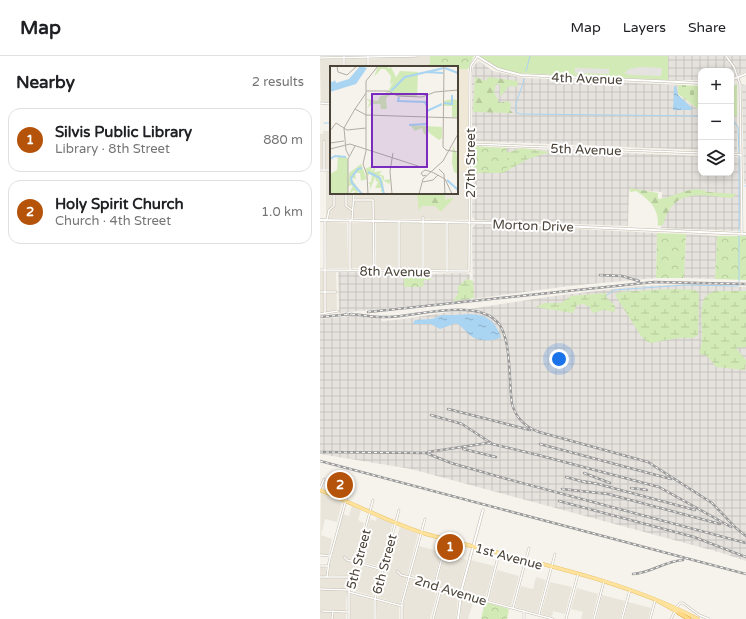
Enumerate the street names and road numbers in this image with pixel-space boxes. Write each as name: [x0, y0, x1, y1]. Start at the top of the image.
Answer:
street label: 4th Avenue: [551, 70, 623, 88]
street label: 27th Street: [463, 128, 479, 198]
street label: 5th Avenue: [550, 141, 622, 159]
street label: Morton Drive: [492, 217, 574, 235]
street label: 8th Avenue: [359, 263, 431, 281]
street label: 5th Street: [343, 527, 375, 591]
street label: 6th Street: [369, 532, 401, 596]
street label: 1st Avenue: [473, 540, 544, 574]
street label: 2nd Avenue: [413, 572, 489, 609]

